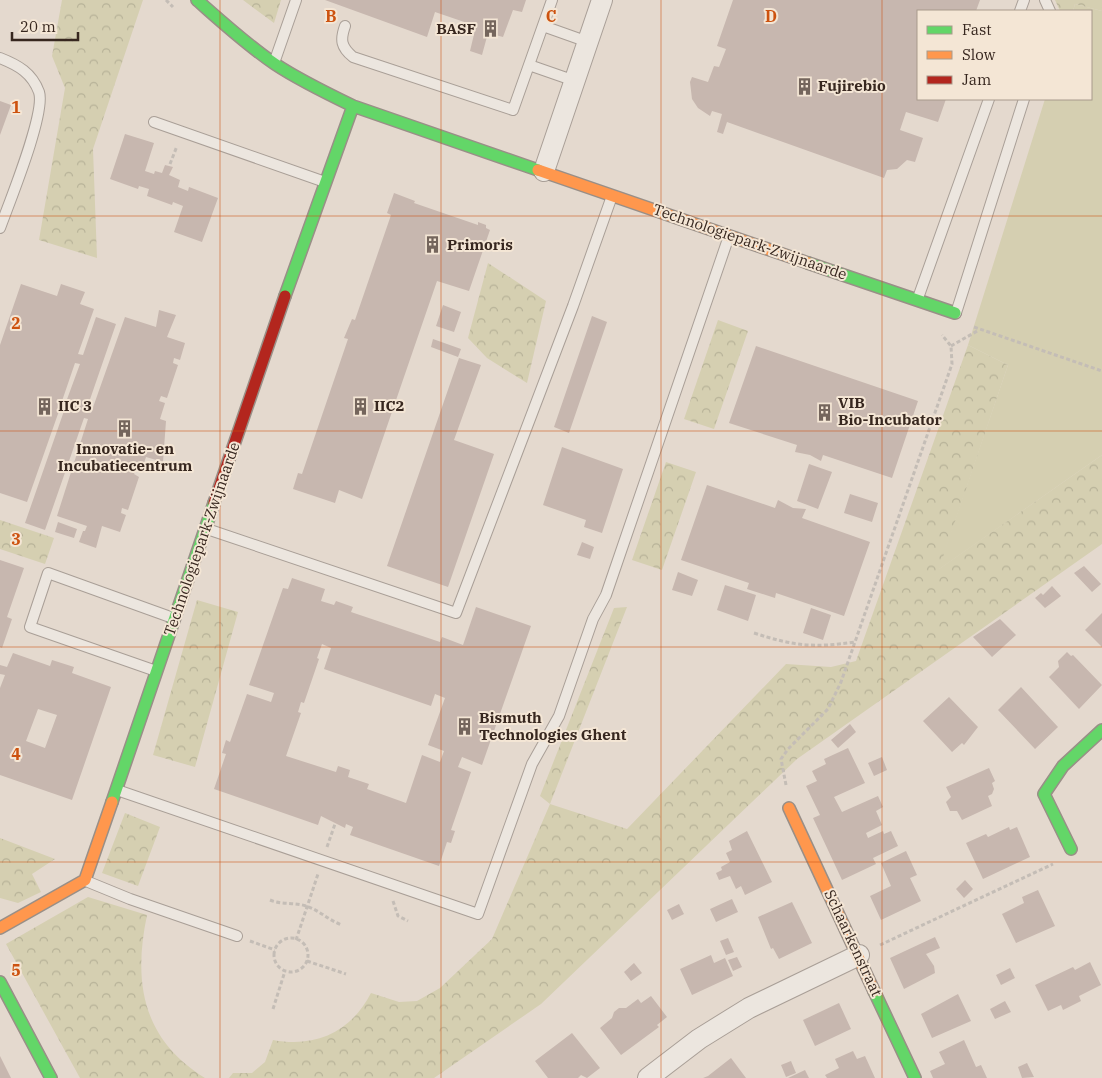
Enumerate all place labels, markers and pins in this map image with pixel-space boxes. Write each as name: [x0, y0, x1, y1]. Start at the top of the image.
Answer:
place label: BASF: [436, 19, 476, 38]
building icon: BASF: [480, 19, 500, 39]
building icon: Fujirebio: [794, 76, 814, 96]
place label: Fujirebio: [818, 76, 886, 95]
building icon: Primoris: [423, 235, 443, 255]
place label: Primoris: [447, 235, 513, 254]
place label: VIB Bio-Incubator: [838, 393, 942, 429]
building icon: IIC 3: [34, 396, 54, 416]
place label: IIC 3: [58, 396, 92, 415]
building icon: IIC2: [350, 396, 370, 416]
place label: IIC2: [374, 396, 405, 415]
building icon: VIB Bio-Incubator: [814, 402, 834, 422]
building icon: Innovatie- en Incubatiecentrum: [115, 418, 135, 438]
place label: Innovatie- en Incubatiecentrum: [58, 439, 193, 475]
place label: Bismuth Technologies Ghent: [479, 708, 627, 744]
building icon: Bismuth Technologies Ghent: [455, 717, 475, 737]

